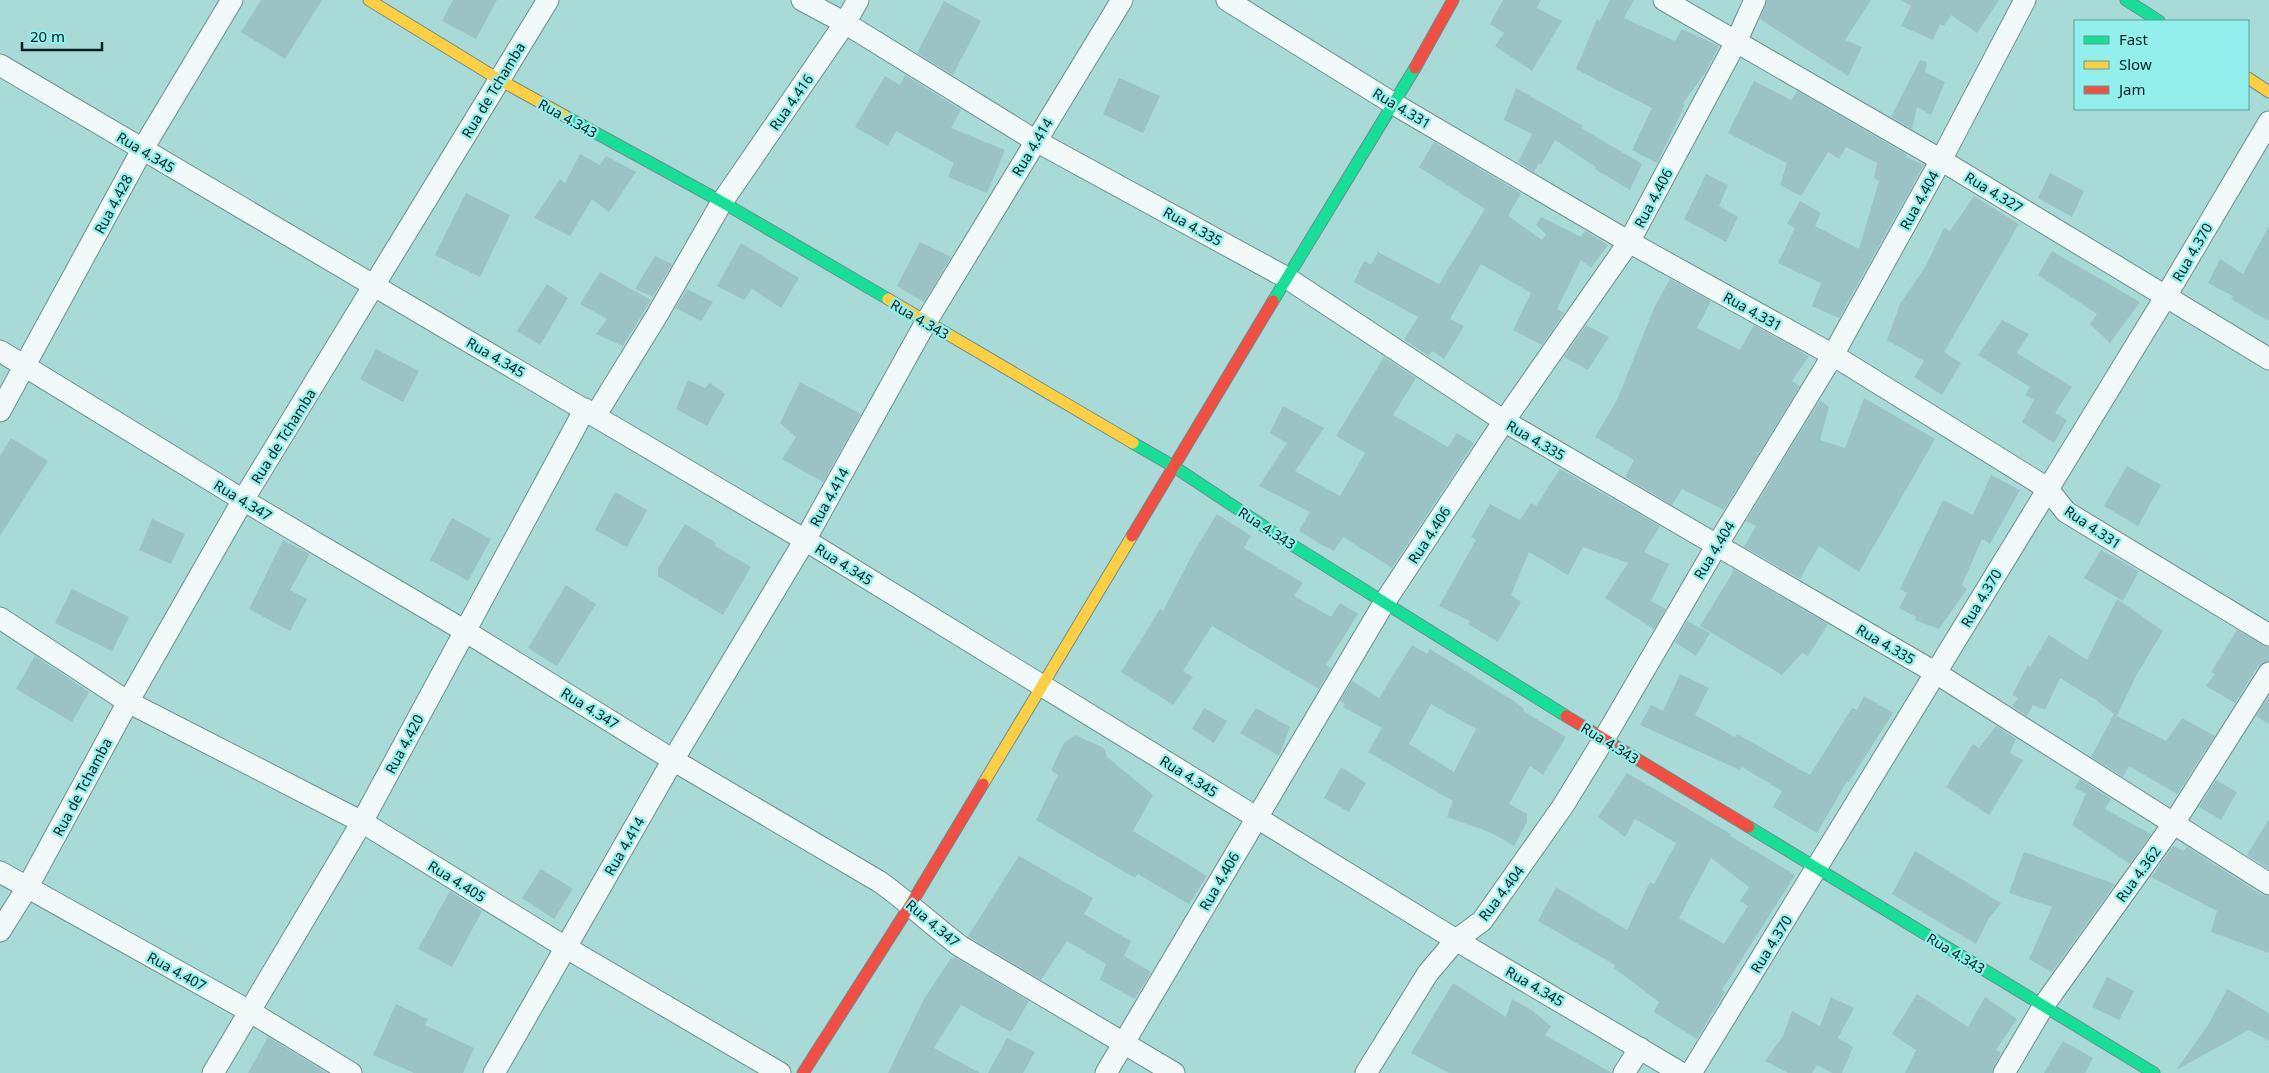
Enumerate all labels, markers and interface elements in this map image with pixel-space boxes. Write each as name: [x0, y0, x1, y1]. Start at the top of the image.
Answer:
scale bar: [22, 20, 102, 52]
legend: [2074, 20, 2249, 110]
text: 20 m: [30, 26, 65, 46]
text: Fast: [2119, 29, 2148, 49]
street label: Rua de Tchamba: [457, 39, 529, 141]
text: Slow: [2119, 54, 2152, 74]
street label: Rua 4.416: [765, 70, 817, 134]
text: Jam: [2117, 79, 2146, 99]
street label: Rua 4.331: [1369, 83, 1435, 133]
street label: Rua 4.343: [535, 94, 601, 142]
street label: Rua 4.414: [1007, 114, 1057, 180]
street label: Rua 4.345: [113, 127, 179, 177]
street label: Rua 4.406: [1629, 165, 1677, 231]
street label: Rua 4.404: [1895, 167, 1943, 233]
street label: Rua 4.327: [1961, 167, 2027, 217]
street label: Rua 4.428: [89, 171, 137, 237]
street label: Rua 4.335: [1160, 202, 1226, 250]
street label: Rua 4.370: [2168, 219, 2216, 285]
street label: Rua 4.331: [1720, 287, 1786, 335]
street label: Rua 4.343: [887, 295, 953, 343]
street label: Rua 4.345: [463, 333, 529, 381]
street label: Rua de Tchamba: [246, 385, 320, 487]
street label: Rua 4.335: [1503, 416, 1569, 464]
street label: Rua 4.414: [805, 464, 853, 530]
street label: Rua 4.347: [210, 475, 276, 525]
street label: Rua 4.331: [2061, 501, 2125, 553]
street label: Rua 4.343: [1235, 502, 1299, 554]
street label: Rua 4.406: [1403, 503, 1455, 567]
street label: Rua 4.404: [1689, 517, 1739, 583]
street label: Rua 4.345: [812, 539, 876, 589]
street label: Rua 4.370: [1956, 565, 2006, 631]
street label: Rua 4.335: [1853, 620, 1919, 668]
street label: Rua 4.347: [558, 683, 622, 733]
street label: Rua 4.420: [380, 711, 428, 777]
street label: Rua 4.343: [1578, 718, 1642, 768]
street label: Rua de Tchamba: [48, 735, 116, 839]
street label: Rua 4.345: [1157, 751, 1221, 801]
street label: Rua 4.414: [600, 813, 648, 879]
street label: Rua 4.362: [2111, 842, 2165, 906]
street label: Rua 4.406: [1195, 848, 1243, 914]
street label: Rua 4.405: [425, 856, 489, 906]
street label: Rua 4.404: [1474, 861, 1528, 925]
street label: Rua 4.347: [902, 895, 964, 951]
street label: Rua 4.370: [1746, 912, 1796, 976]
street label: Rua 4.343: [1923, 928, 1989, 978]
street label: Rua 4.407: [144, 947, 210, 995]
street label: Rua 4.345: [1502, 962, 1568, 1010]

